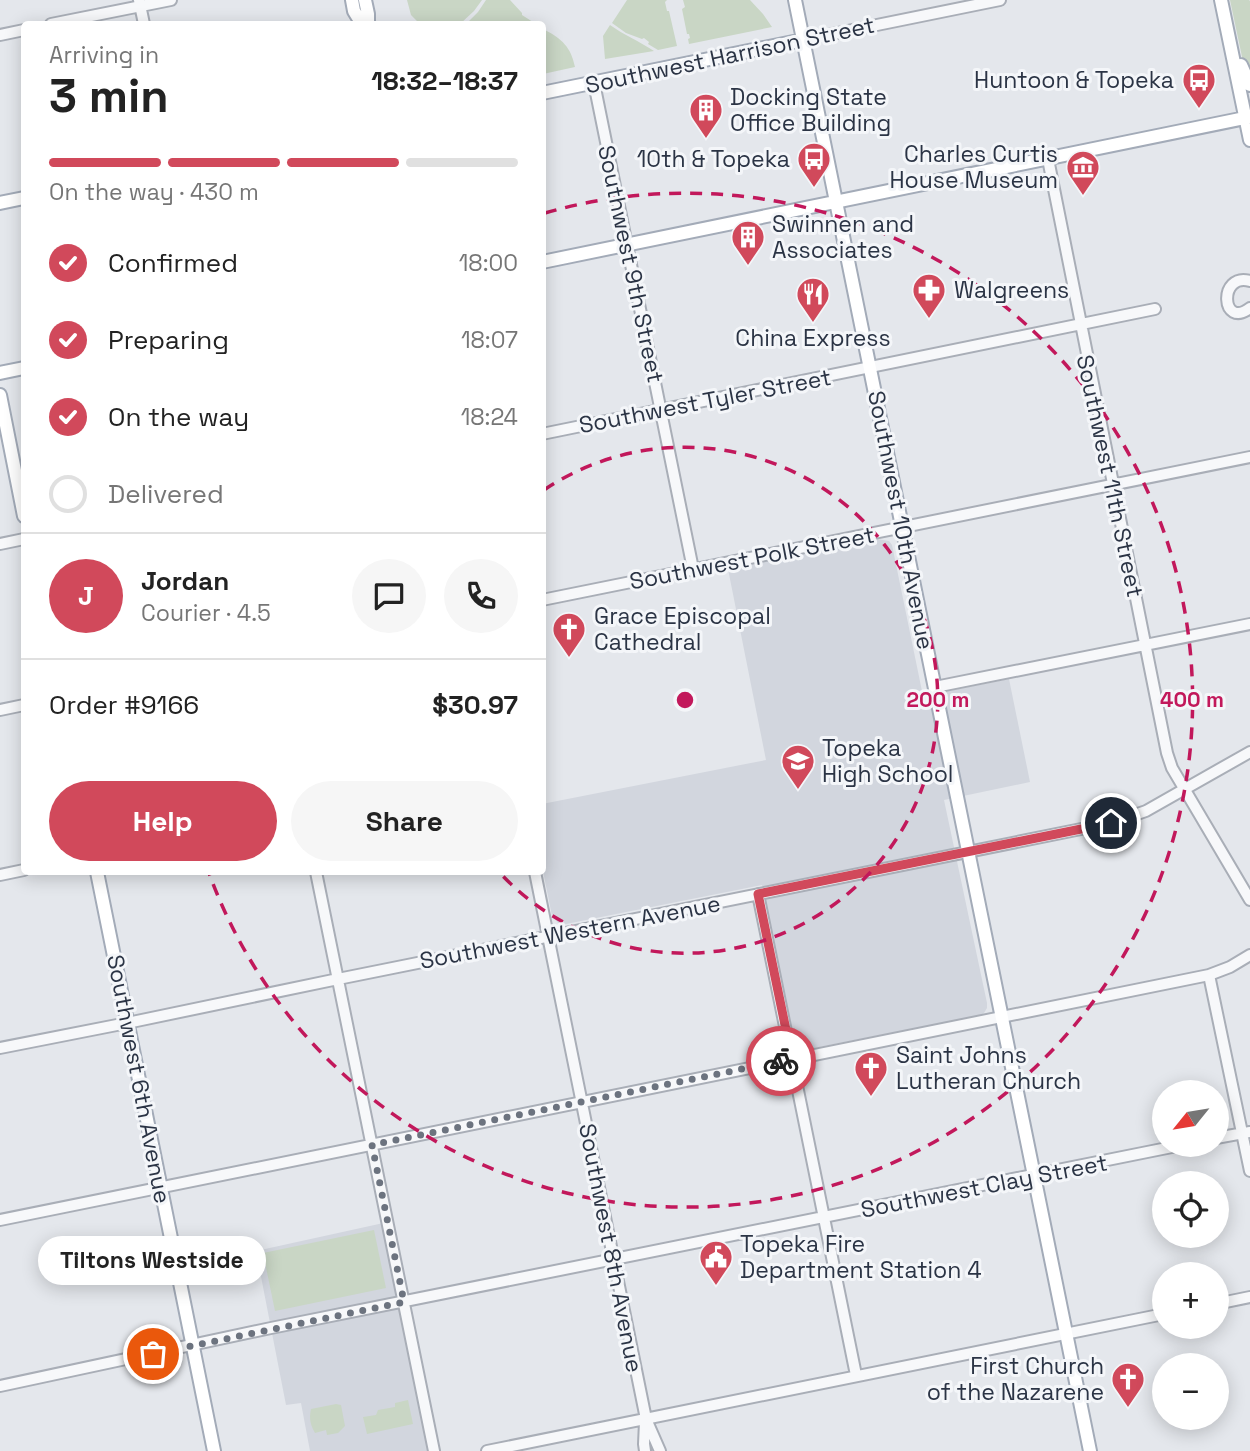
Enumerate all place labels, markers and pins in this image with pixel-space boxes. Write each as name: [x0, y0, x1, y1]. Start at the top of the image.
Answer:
bus stop icon: Huntoon & Topeka: [1180, 61, 1218, 110]
place label: Huntoon & Topeka: [974, 65, 1174, 95]
place label: Docking State Office Building: [730, 82, 891, 138]
building icon: Docking State Office Building: [687, 91, 725, 140]
place label: Charles Curtis House Museum: [889, 139, 1058, 195]
bus stop icon: 10th & Topeka: [795, 140, 833, 189]
place label: 10th & Topeka: [637, 144, 790, 174]
museum icon: Charles Curtis House Museum: [1064, 148, 1102, 197]
place label: Swinnen and Associates: [772, 209, 914, 265]
building icon: Swinnen and Associates: [729, 218, 767, 267]
pharmacy icon: Walgreens: [910, 271, 948, 320]
restaurant icon: China Express: [794, 275, 832, 324]
place label: Walgreens: [954, 275, 1069, 305]
place label: China Express: [735, 323, 891, 353]
place label: Grace Episcopal Cathedral: [594, 601, 771, 657]
church icon: Grace Episcopal Cathedral: [550, 610, 588, 659]
centre of rings: [673, 688, 697, 712]
place label: Topeka High School: [822, 733, 954, 789]
school or university icon: Topeka High School: [779, 742, 817, 791]
pin: [1081, 793, 1141, 853]
place label: Saint Johns Lutheran Church: [896, 1040, 1081, 1096]
church icon: Saint Johns Lutheran Church: [852, 1049, 890, 1098]
place label: Topeka Fire Department Station 4: [740, 1229, 982, 1285]
callout: Tiltons Westside: [39, 1235, 267, 1284]
public building icon: Topeka Fire Department Station 4: [697, 1238, 735, 1287]
pin: [123, 1324, 183, 1384]
place label: First Church of the Nazarene: [927, 1351, 1104, 1407]
church icon: First Church of the Nazarene: [1109, 1360, 1147, 1409]

